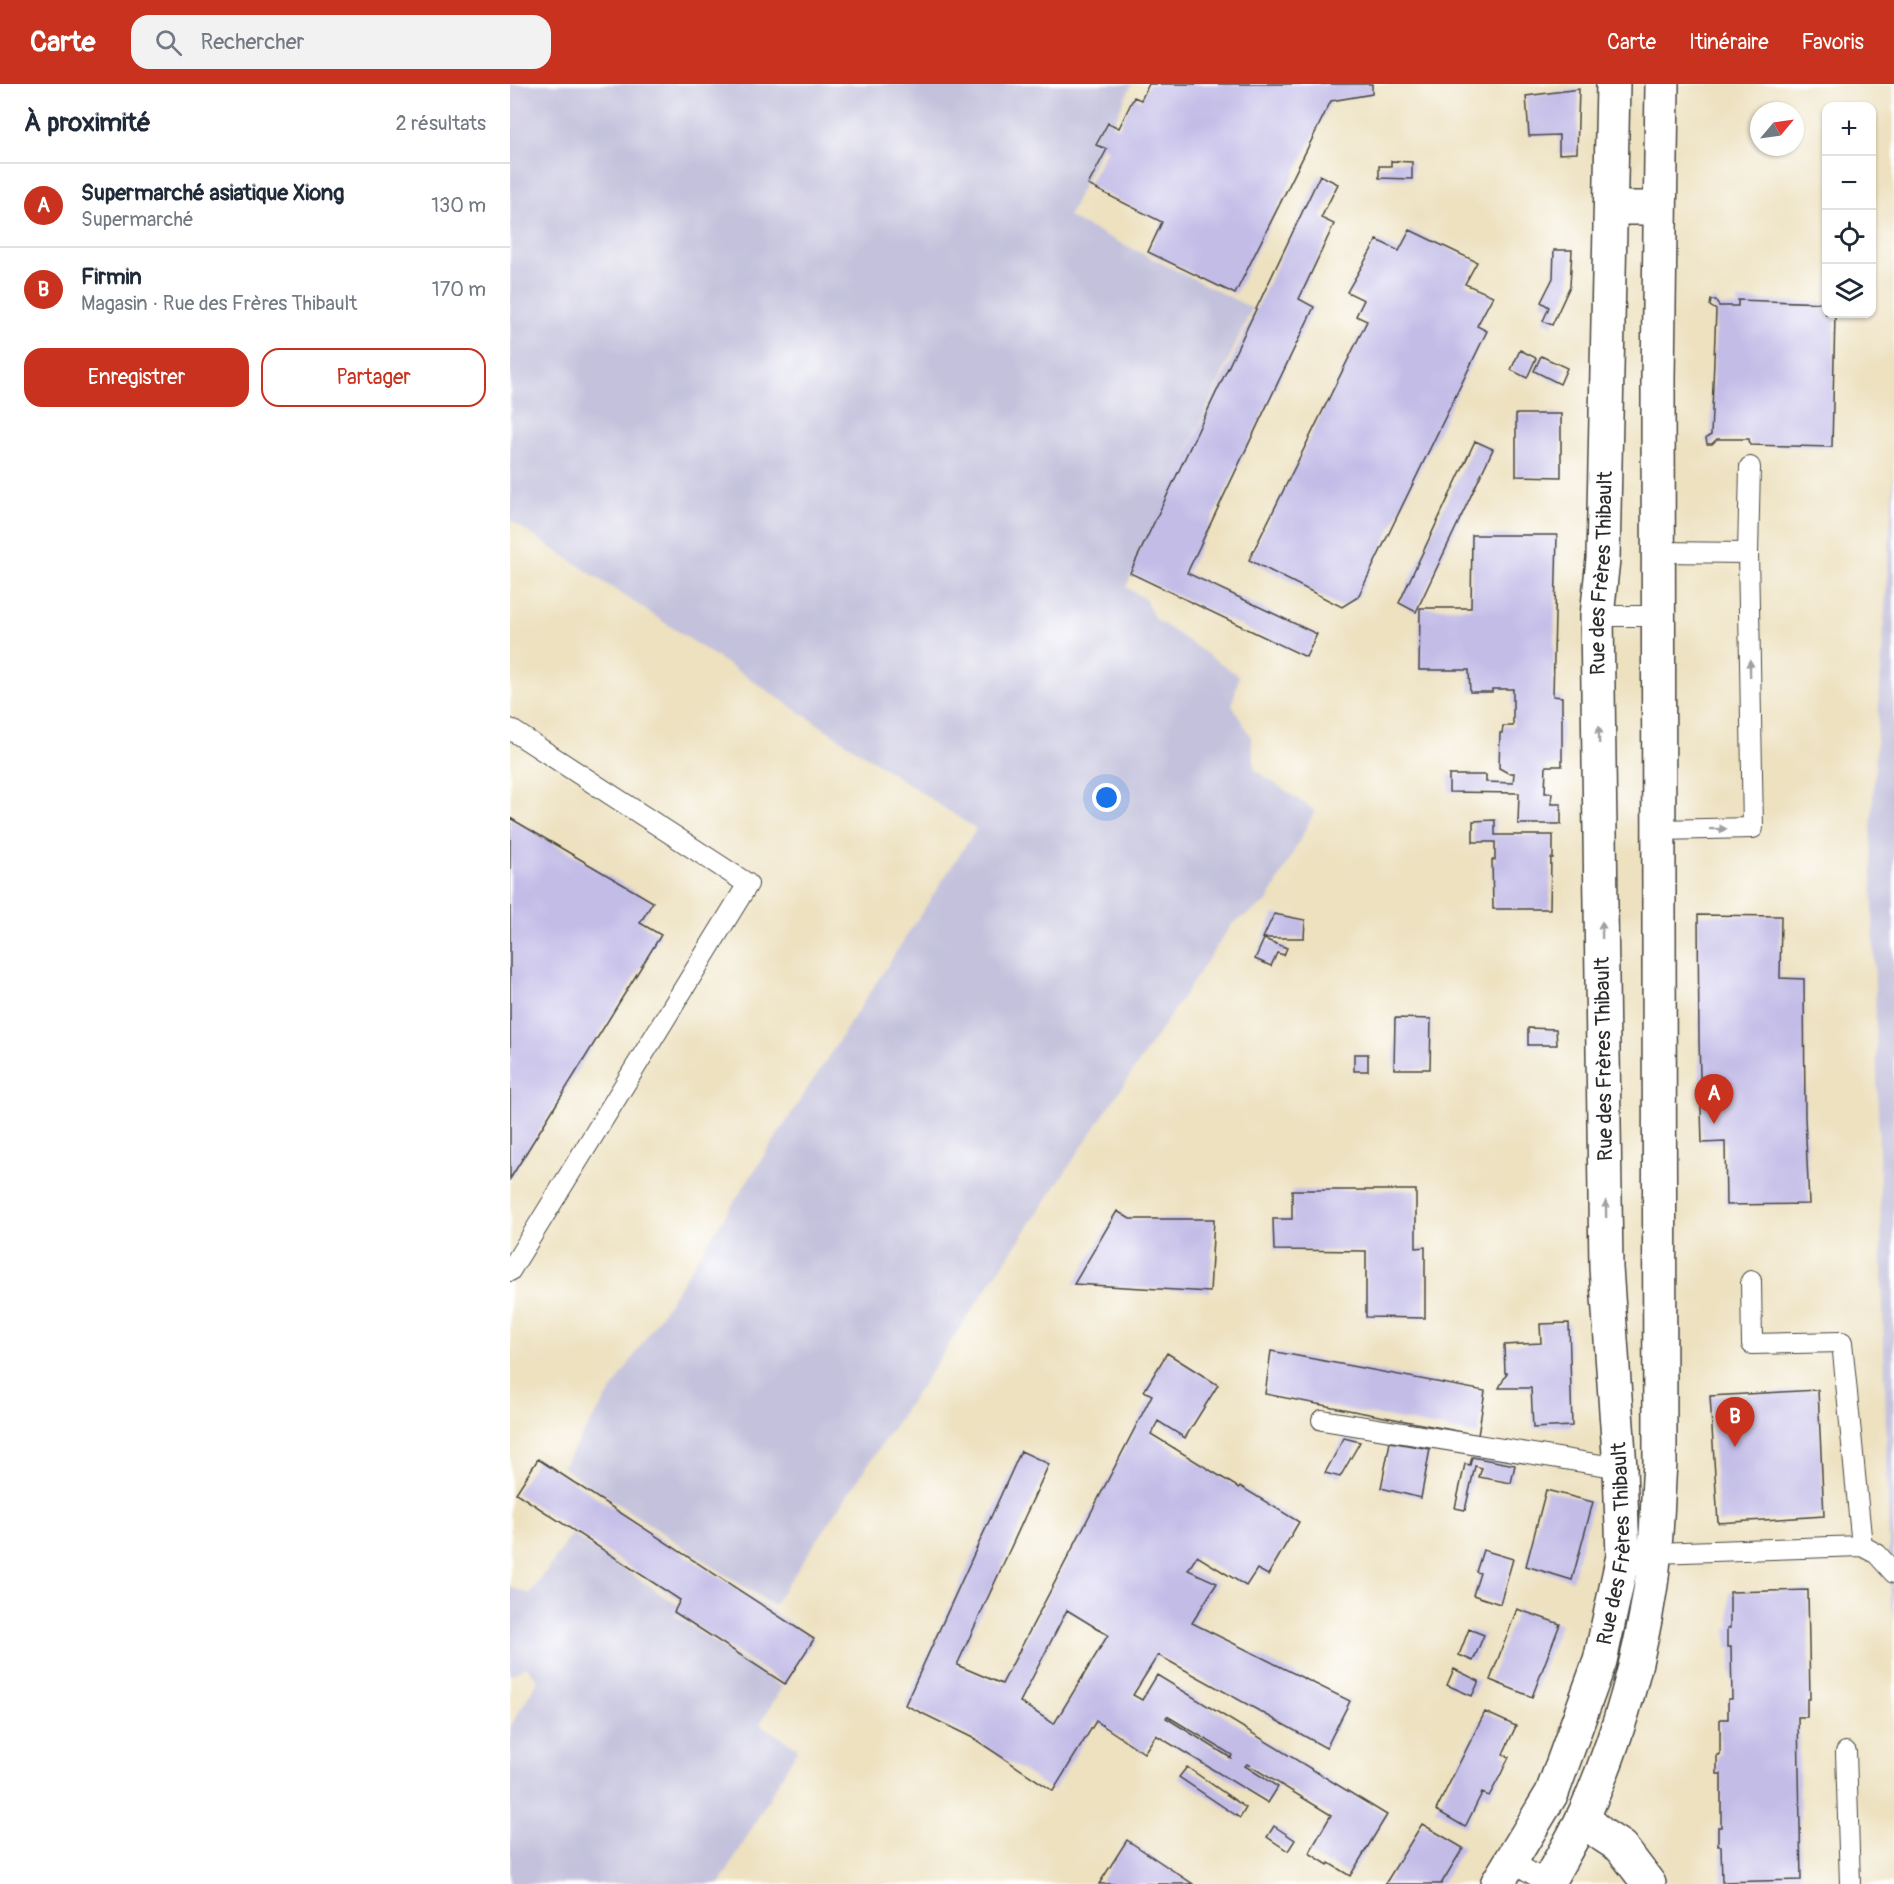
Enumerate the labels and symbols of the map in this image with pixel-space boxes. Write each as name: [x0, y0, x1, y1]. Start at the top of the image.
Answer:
north arrow: [1750, 102, 1804, 156]
street label: Rue des Frères Thibault: [1584, 470, 1618, 675]
one-way arrow: [1745, 659, 1755, 678]
one-way arrow: [1594, 726, 1604, 745]
your location: [1092, 783, 1121, 812]
one-way arrow: [1708, 824, 1727, 834]
one-way arrow: [1597, 921, 1607, 940]
street label: Rue des Frères Thibault: [1589, 956, 1619, 1161]
pin: A: [1694, 1074, 1734, 1124]
one-way arrow: [1601, 1200, 1611, 1219]
pin: B: [1716, 1398, 1754, 1447]
street label: Rue des Frères Thibault: [1590, 1441, 1637, 1647]

